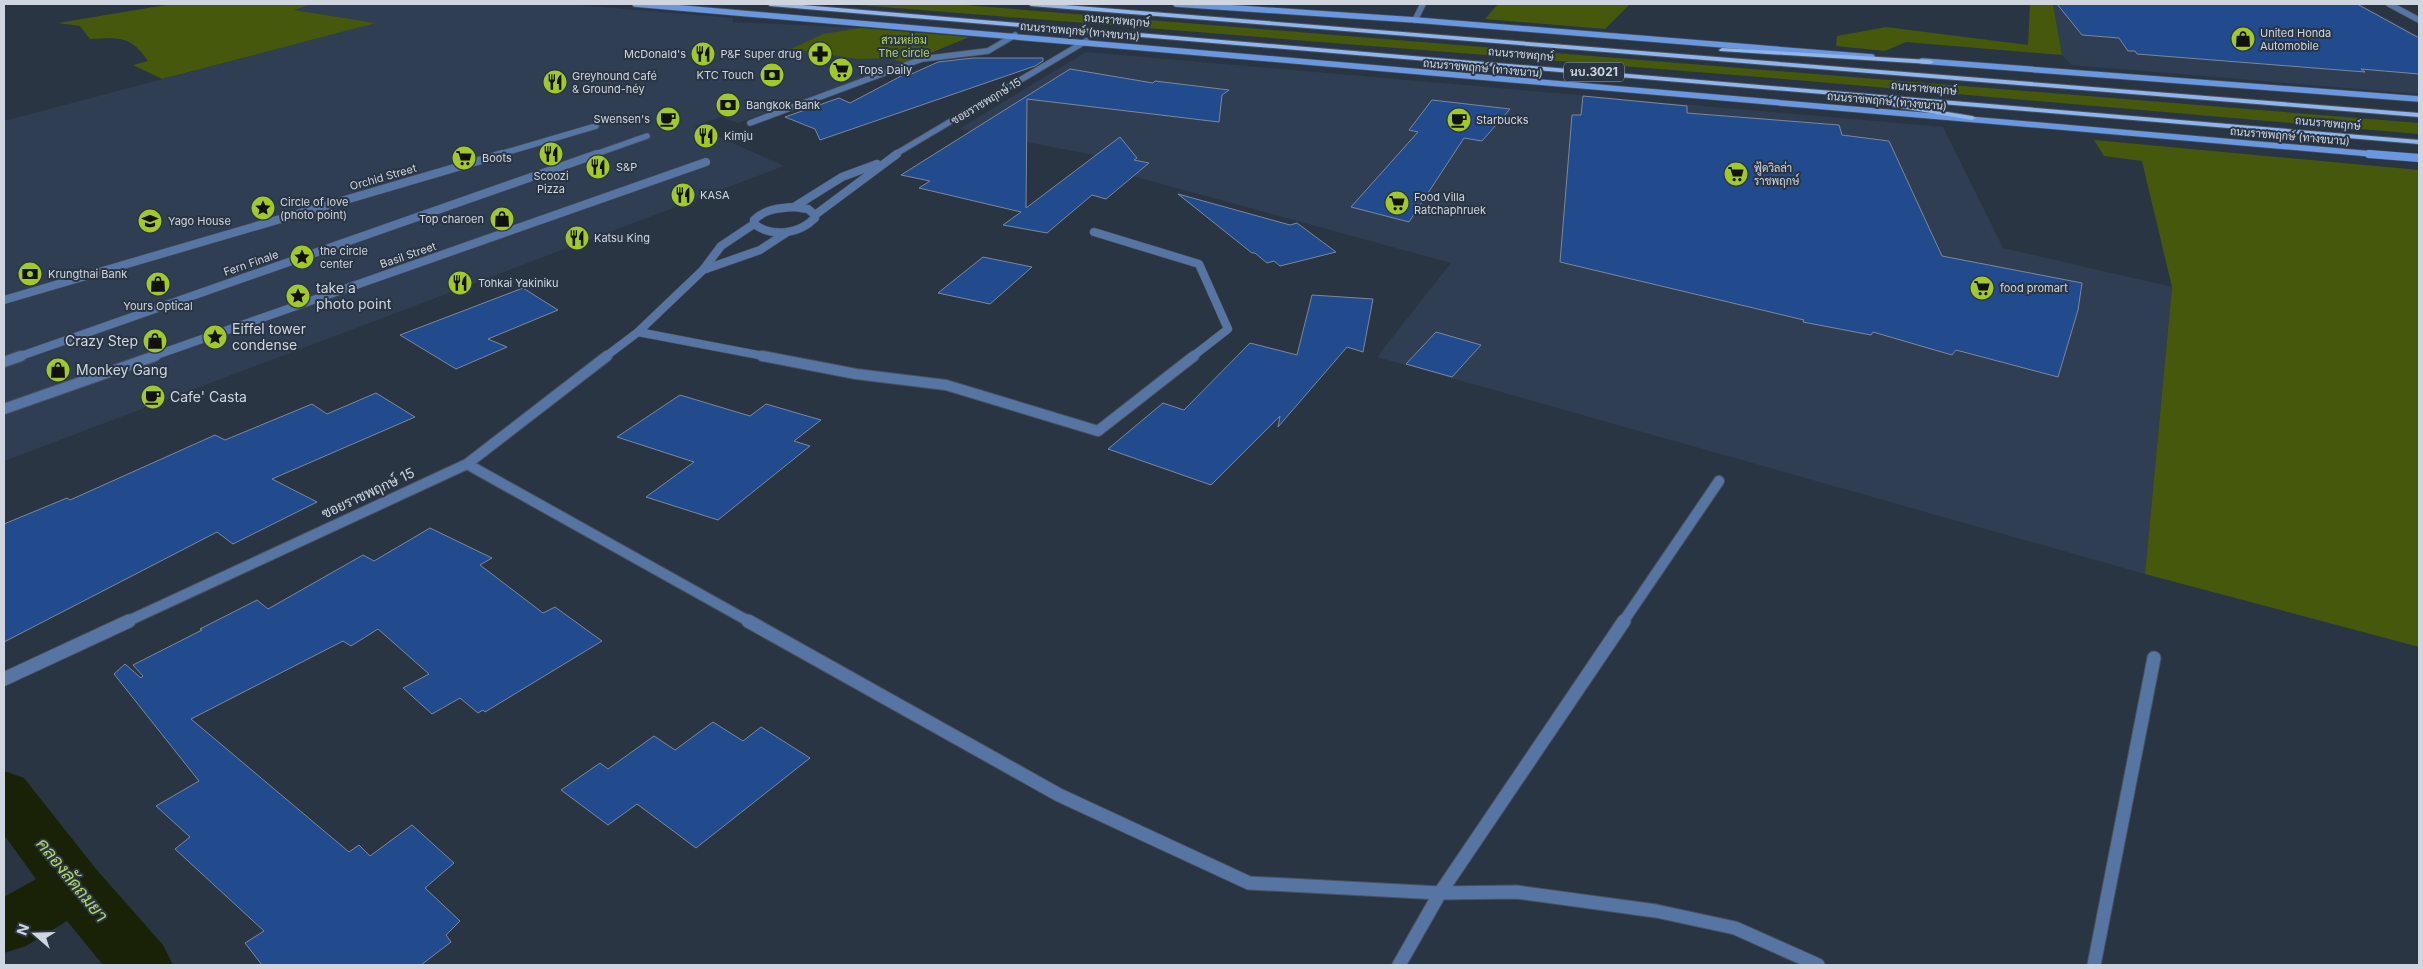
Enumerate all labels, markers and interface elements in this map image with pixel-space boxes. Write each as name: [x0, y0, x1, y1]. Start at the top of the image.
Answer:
street label: ถนนราชพฤกษ์: [1084, 9, 1151, 30]
street label: ถนนราชพฤกษ์ (ทางขนาน): [1019, 18, 1141, 43]
shop icon: United Honda Automobile: [2230, 26, 2256, 52]
place label: United Honda Automobile: [2260, 26, 2331, 53]
park label: สวนหย่อม The circle: [878, 33, 930, 60]
restaurant icon: McDonald's: [690, 41, 716, 67]
pharmacy icon: P&F Super drug: [807, 41, 833, 67]
street label: ถนนราชพฤกษ์: [1488, 43, 1555, 64]
place label: McDonald's: [624, 47, 686, 61]
place label: P&F Super drug: [721, 47, 802, 61]
street label: ถนนราชพฤกษ์ (ทางขนาน): [1422, 55, 1544, 80]
supermarket icon: Tops Daily: [828, 57, 854, 83]
bank icon: KTC Touch: [759, 62, 785, 88]
road number: นบ.3021: [1564, 62, 1624, 82]
place label: Tops Daily: [858, 63, 912, 77]
place label: KTC Touch: [697, 68, 754, 82]
restaurant icon: Greyhound Café & Ground-héy: [542, 69, 568, 95]
place label: Greyhound Café & Ground-héy: [572, 69, 657, 96]
street label: ซอยราชพฤกษ์ 15: [948, 74, 1024, 127]
street label: ถนนราชพฤกษ์: [1891, 77, 1958, 98]
street label: ถนนราชพฤกษ์ (ทางขนาน): [1826, 88, 1948, 113]
bank icon: Bangkok Bank: [715, 92, 741, 118]
place label: Bangkok Bank: [746, 98, 820, 112]
cafe icon: Swensen's: [655, 106, 681, 132]
cafe icon: Starbucks: [1446, 107, 1472, 133]
place label: Swensen's: [593, 112, 650, 126]
street label: ถนนราชพฤกษ์: [2295, 112, 2362, 133]
place label: Starbucks: [1476, 113, 1529, 127]
restaurant icon: Kimju: [693, 123, 719, 149]
street label: ถนนราชพฤกษ์ (ทางขนาน): [2229, 123, 2351, 148]
place label: Kimju: [724, 129, 753, 143]
restaurant icon: Scoozi Pizza: [538, 141, 564, 167]
supermarket icon: Boots: [451, 145, 477, 171]
place label: Boots: [482, 151, 512, 165]
restaurant icon: S&P: [585, 154, 611, 180]
place label: S&P: [616, 160, 637, 174]
street label: Orchid Street: [348, 161, 418, 193]
supermarket icon: ฟู้ดวิลล่า ราชพฤกษ์: [1723, 161, 1749, 187]
place label: ฟู้ดวิลล่า ราชพฤกษ์: [1754, 161, 1800, 188]
place label: Scoozi Pizza: [533, 169, 569, 196]
restaurant icon: KASA: [670, 182, 696, 208]
place label: KASA: [700, 188, 730, 202]
supermarket icon: Food Villa Ratchaphruek: [1384, 190, 1410, 216]
place label: Food Villa Ratchaphruek: [1414, 190, 1486, 217]
place icon: Circle of love (photo point): [250, 195, 276, 221]
place label: Circle of love (photo point): [280, 195, 348, 222]
shop icon: Top charoen: [489, 206, 515, 232]
school or university icon: Yago House: [137, 208, 163, 234]
place label: Top charoen: [419, 212, 484, 226]
place label: Yago House: [168, 214, 231, 228]
restaurant icon: Katsu King: [564, 225, 590, 251]
place label: Katsu King: [594, 231, 650, 245]
street label: Basil Street: [378, 239, 438, 271]
place icon: the circle center: [289, 244, 315, 270]
place label: the circle center: [320, 244, 368, 271]
street label: Fern Finale: [222, 247, 280, 279]
bank icon: Krungthai Bank: [17, 261, 43, 287]
place label: Krungthai Bank: [48, 267, 127, 281]
restaurant icon: Tohkai Yakiniku: [447, 270, 473, 296]
shop icon: Yours Optical: [145, 271, 171, 297]
supermarket icon: food promart: [1969, 275, 1995, 301]
place label: Tohkai Yakiniku: [478, 276, 559, 290]
place label: take a photo point: [316, 279, 392, 312]
place label: food promart: [2000, 281, 2068, 295]
place icon: take a photo point: [285, 283, 311, 309]
place label: Yours Optical: [123, 299, 193, 313]
place label: Eiffel tower condense: [232, 320, 306, 353]
place icon: Eiffel tower condense: [202, 324, 228, 350]
shop icon: Crazy Step: [142, 328, 168, 354]
place label: Crazy Step: [65, 332, 138, 349]
shop icon: Monkey Gang: [45, 357, 71, 383]
place label: Monkey Gang: [76, 361, 168, 378]
cafe icon: Cafe' Casta: [140, 384, 166, 410]
place label: Cafe' Casta: [170, 388, 247, 405]
street label: ซอยราชพฤกษ์ 15: [319, 464, 417, 522]
water label: คลองลัดถมยา: [32, 834, 113, 926]
north arrow: [10, 909, 60, 959]
text: N: [13, 921, 32, 937]

